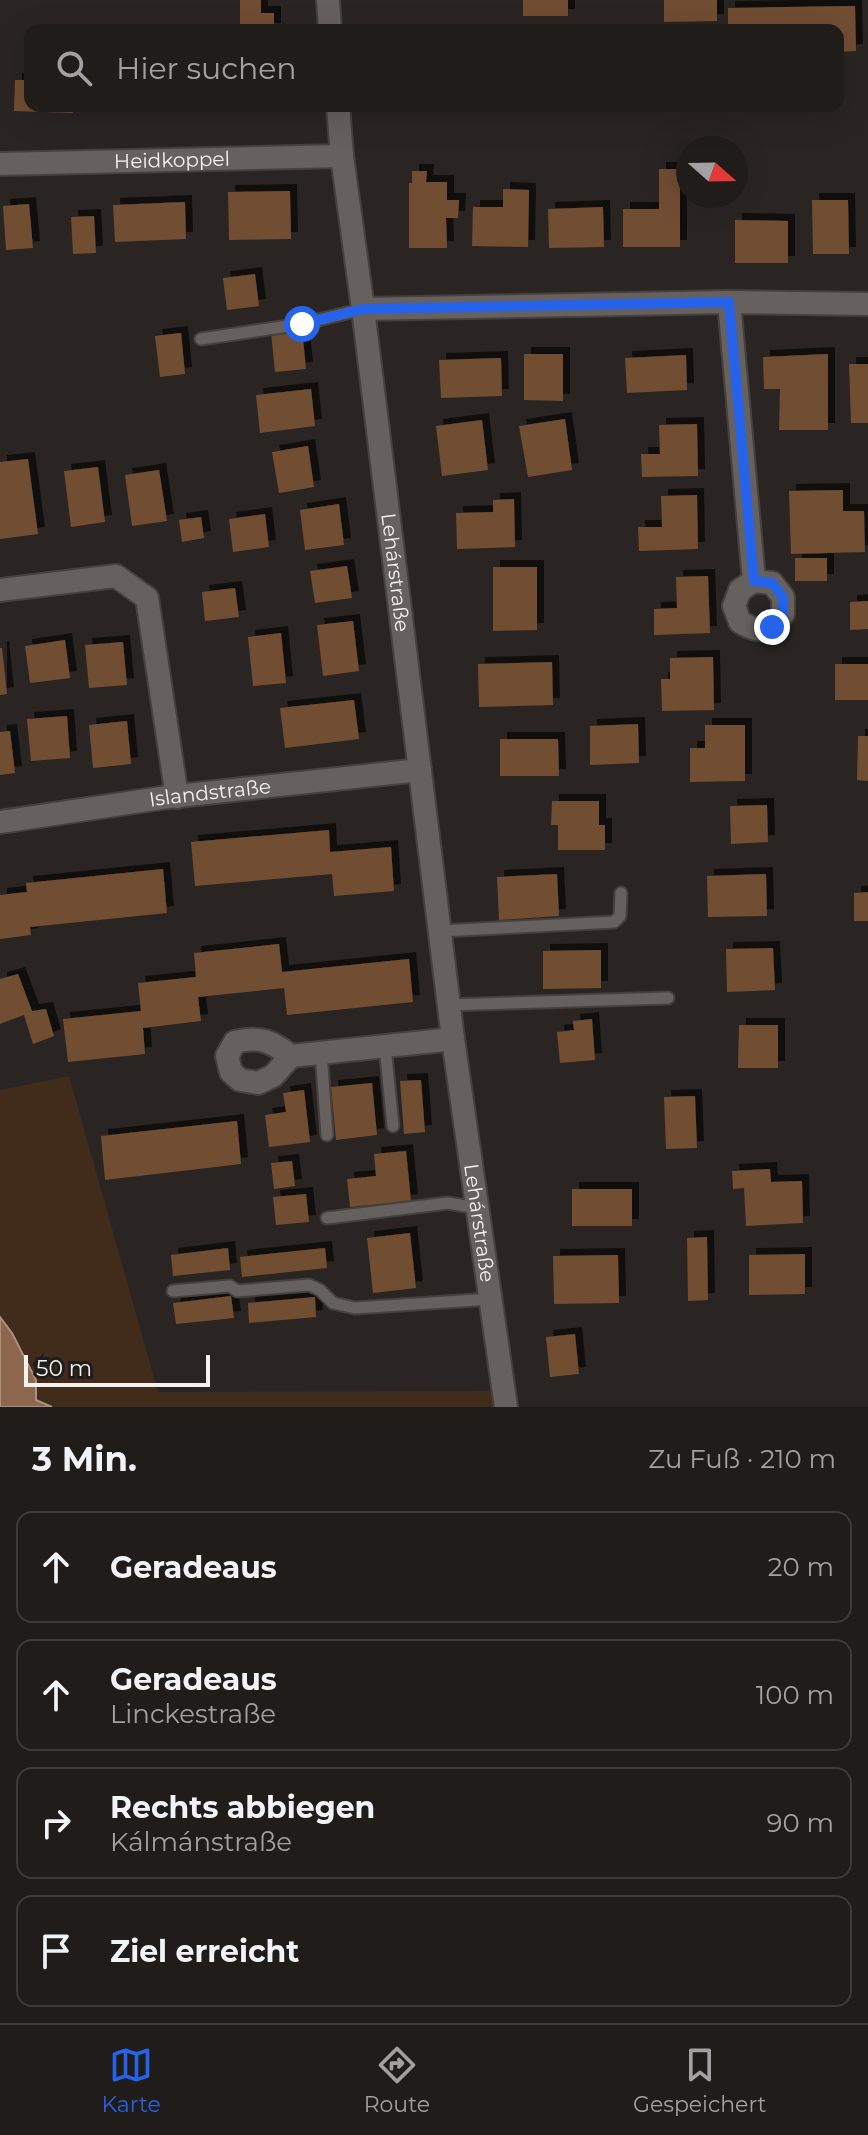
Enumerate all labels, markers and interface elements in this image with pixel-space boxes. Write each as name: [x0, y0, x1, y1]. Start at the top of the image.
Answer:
search box: [24, 24, 844, 112]
icon: search: [52, 46, 96, 90]
text: Hier suchen: [116, 50, 297, 87]
north arrow: [676, 136, 748, 208]
street label: Heidkoppel: [114, 147, 230, 173]
route start: [284, 306, 320, 342]
street label: Lehárstraße: [376, 512, 415, 633]
route end: [754, 609, 790, 645]
street label: Islandstraße: [147, 774, 272, 812]
street label: Lehárstraße: [459, 1162, 500, 1284]
scale bar: [24, 1351, 210, 1387]
text: 50 m: [36, 1355, 92, 1382]
text: 3 Min.: [32, 1438, 137, 1480]
text: Zu Fuß · 210 m: [648, 1443, 836, 1475]
icon: ahead: [34, 1545, 78, 1589]
text: Geradeaus: [110, 1549, 277, 1586]
text: 20 m: [768, 1551, 834, 1583]
text: Geradeaus: [110, 1661, 277, 1698]
icon: ahead: [34, 1673, 78, 1717]
text: 100 m: [756, 1679, 834, 1711]
text: Linckestraße: [110, 1698, 276, 1730]
text: Rechts abbiegen: [110, 1789, 375, 1826]
icon: right: [34, 1801, 78, 1845]
text: 90 m: [767, 1807, 834, 1839]
text: Kálmánstraße: [110, 1826, 292, 1858]
icon: arrive: [34, 1929, 78, 1973]
text: Ziel erreicht: [110, 1933, 299, 1970]
tab: Karte: [101, 2043, 161, 2118]
tab: Route: [364, 2043, 430, 2118]
tab: Gespeichert: [633, 2043, 767, 2118]

